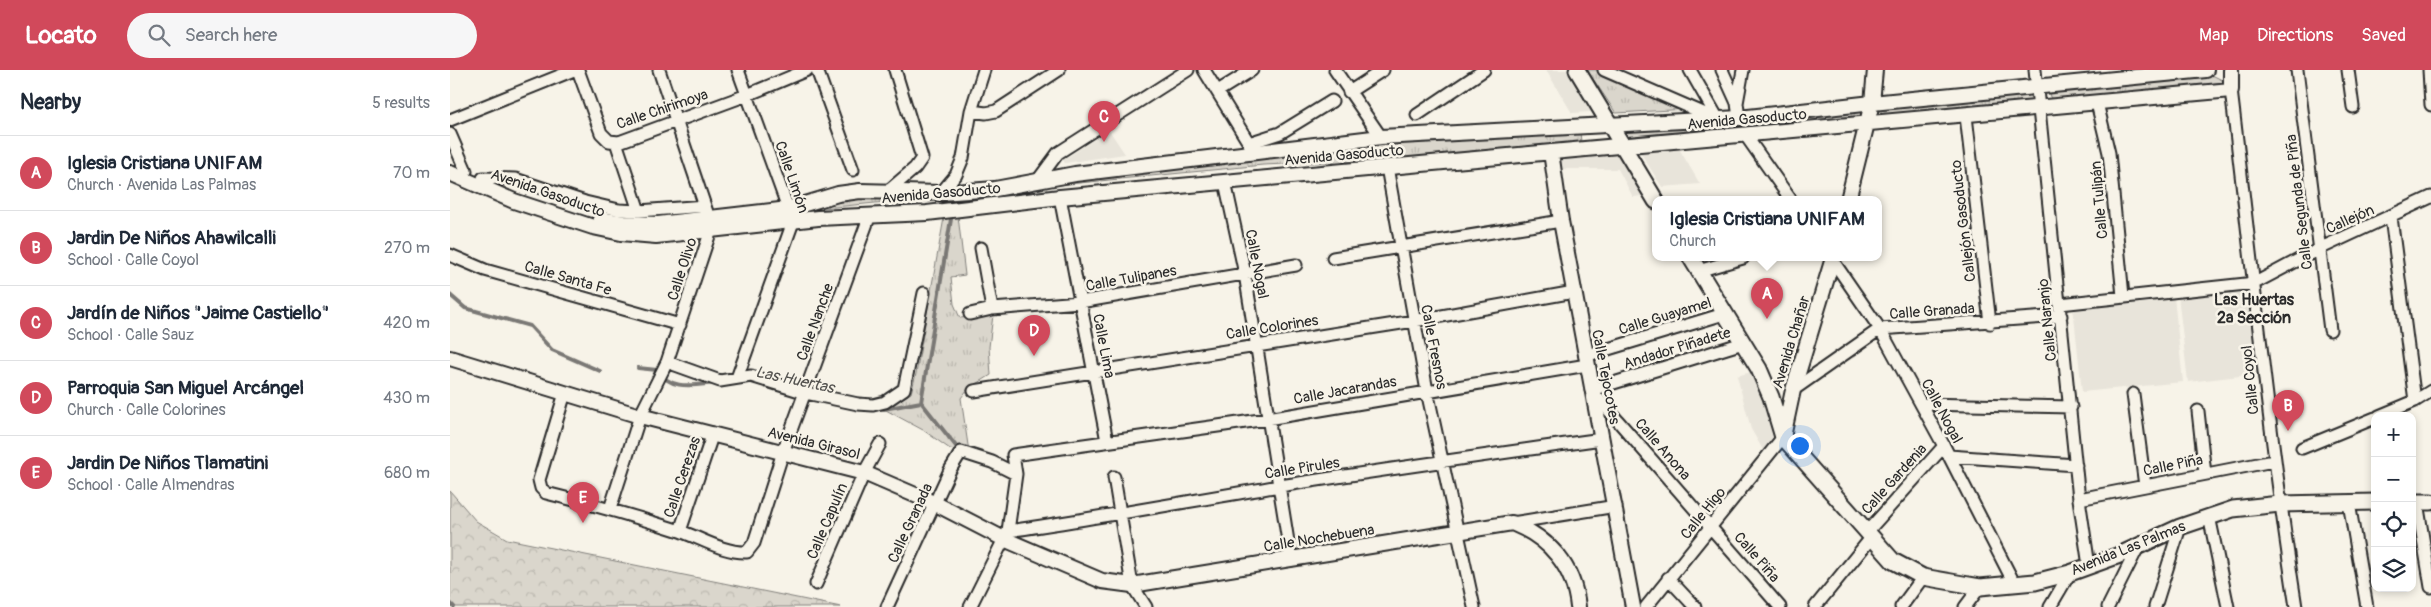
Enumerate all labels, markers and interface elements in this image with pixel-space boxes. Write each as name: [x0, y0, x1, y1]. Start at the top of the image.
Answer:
search box: [127, 13, 477, 58]
text: Locato: [25, 21, 97, 50]
icon: search: [145, 21, 173, 49]
text: Search here: [185, 23, 277, 47]
text: Map: [2199, 24, 2229, 47]
text: Directions: [2257, 24, 2333, 47]
text: Saved: [2361, 24, 2406, 47]
street label: Calle Chirimoya: [614, 85, 710, 134]
text: Nearby: [20, 89, 81, 116]
text: 5 results: [372, 93, 430, 113]
pin: C: [1088, 101, 1120, 142]
street label: Avenida Gasoducto: [1687, 105, 1808, 134]
street label: Calle Segunda de Piña: [2282, 133, 2317, 271]
street label: Calle Limón: [770, 139, 813, 216]
street label: Avenida Gasoducto: [1284, 141, 1405, 170]
text: Iglesia Cristiana UNIFAM: [67, 151, 262, 175]
street label: Callejón Gasoducto: [1947, 159, 1980, 283]
street label: Calle Tulipán: [2087, 160, 2112, 240]
text: A: [31, 163, 41, 183]
text: 70 m: [393, 163, 430, 183]
street label: Avenida Gasoducto: [488, 165, 608, 222]
text: Church · Avenida Las Palmas: [67, 175, 256, 195]
street label: Avenida Gasoducto: [881, 179, 1002, 208]
popup: [1652, 196, 1882, 261]
street label: Callejón: [2323, 200, 2377, 238]
text: Iglesia Cristiana UNIFAM: [1669, 207, 1865, 231]
text: Jardin De Niños Ahawilcalli: [67, 226, 276, 250]
street label: Calle Nogal: [1240, 228, 1273, 300]
text: Church: [1669, 231, 1716, 251]
street label: Calle Olivo: [663, 235, 702, 303]
text: B: [31, 238, 41, 258]
text: 270 m: [384, 238, 430, 258]
text: School · Calle Coyol: [67, 250, 199, 270]
street label: Calle Santa Fe: [522, 257, 614, 300]
street label: Calle Tulipanes: [1084, 261, 1178, 296]
pin: A: [1751, 278, 1783, 319]
street label: Calle Naranjo: [2034, 278, 2061, 362]
street label: Calle Nanche: [793, 280, 838, 364]
district label: Las Huertas 2ª Sección: [2214, 290, 2295, 328]
street label: Calle Guayamel: [1616, 293, 1714, 340]
street label: Avenida Chañar: [1768, 294, 1814, 390]
street label: Calle Granada: [1889, 299, 1975, 324]
text: Jardín de Niños "Jaime Castiello": [67, 301, 329, 325]
street label: Calle Fresnos: [1416, 303, 1451, 391]
street label: Calle Colorines: [1224, 311, 1320, 344]
street label: Calle Lima: [1088, 312, 1119, 380]
text: C: [31, 313, 41, 333]
text: 420 m: [383, 313, 430, 333]
pin: D: [1018, 315, 1050, 356]
street label: Andador Piñadete: [1621, 323, 1734, 374]
text: School · Calle Sauz: [67, 325, 194, 345]
street label: Calle Tejocotes: [1587, 328, 1624, 426]
street label: Calle Coyol: [2237, 344, 2264, 415]
water label: Las Huertas: [754, 362, 838, 398]
street label: Calle Jacarandas: [1292, 372, 1398, 409]
text: Parroquia San Miguel Arcángel: [67, 376, 304, 400]
street label: Calle Nogal: [1917, 376, 1966, 447]
text: D: [31, 388, 41, 408]
text: 430 m: [383, 388, 430, 408]
pin: B: [2272, 390, 2304, 431]
text: Church · Calle Colorines: [67, 400, 226, 420]
map controls: [2371, 412, 2416, 592]
button: +: [2371, 412, 2416, 457]
street label: Calle Anona: [1631, 414, 1695, 484]
street label: Avenida Girasol: [766, 423, 862, 464]
your location: [1787, 433, 1813, 459]
street label: Calle Cerezas: [660, 434, 705, 520]
street label: Calle Gardenia: [1858, 440, 1931, 519]
street label: Calle Piña: [2142, 450, 2205, 481]
text: Jardin De Niños Tlamatini: [67, 451, 268, 475]
street label: Calle Pirules: [1263, 453, 1341, 484]
button: −: [2371, 457, 2416, 502]
text: E: [32, 463, 40, 483]
text: 680 m: [384, 463, 430, 483]
text: School · Calle Almendras: [67, 475, 235, 495]
street label: Calle Capulín: [803, 480, 852, 562]
street label: Calle Granada: [884, 480, 937, 566]
pin: E: [567, 482, 599, 523]
street label: Calle Higo: [1677, 483, 1730, 543]
button: locate: [2371, 502, 2416, 547]
street label: Avenida Las Palmas: [2068, 517, 2189, 580]
street label: Calle Nochebuena: [1262, 520, 1376, 557]
street label: Calle Piña: [1730, 528, 1784, 586]
button: layers: [2371, 547, 2416, 592]

